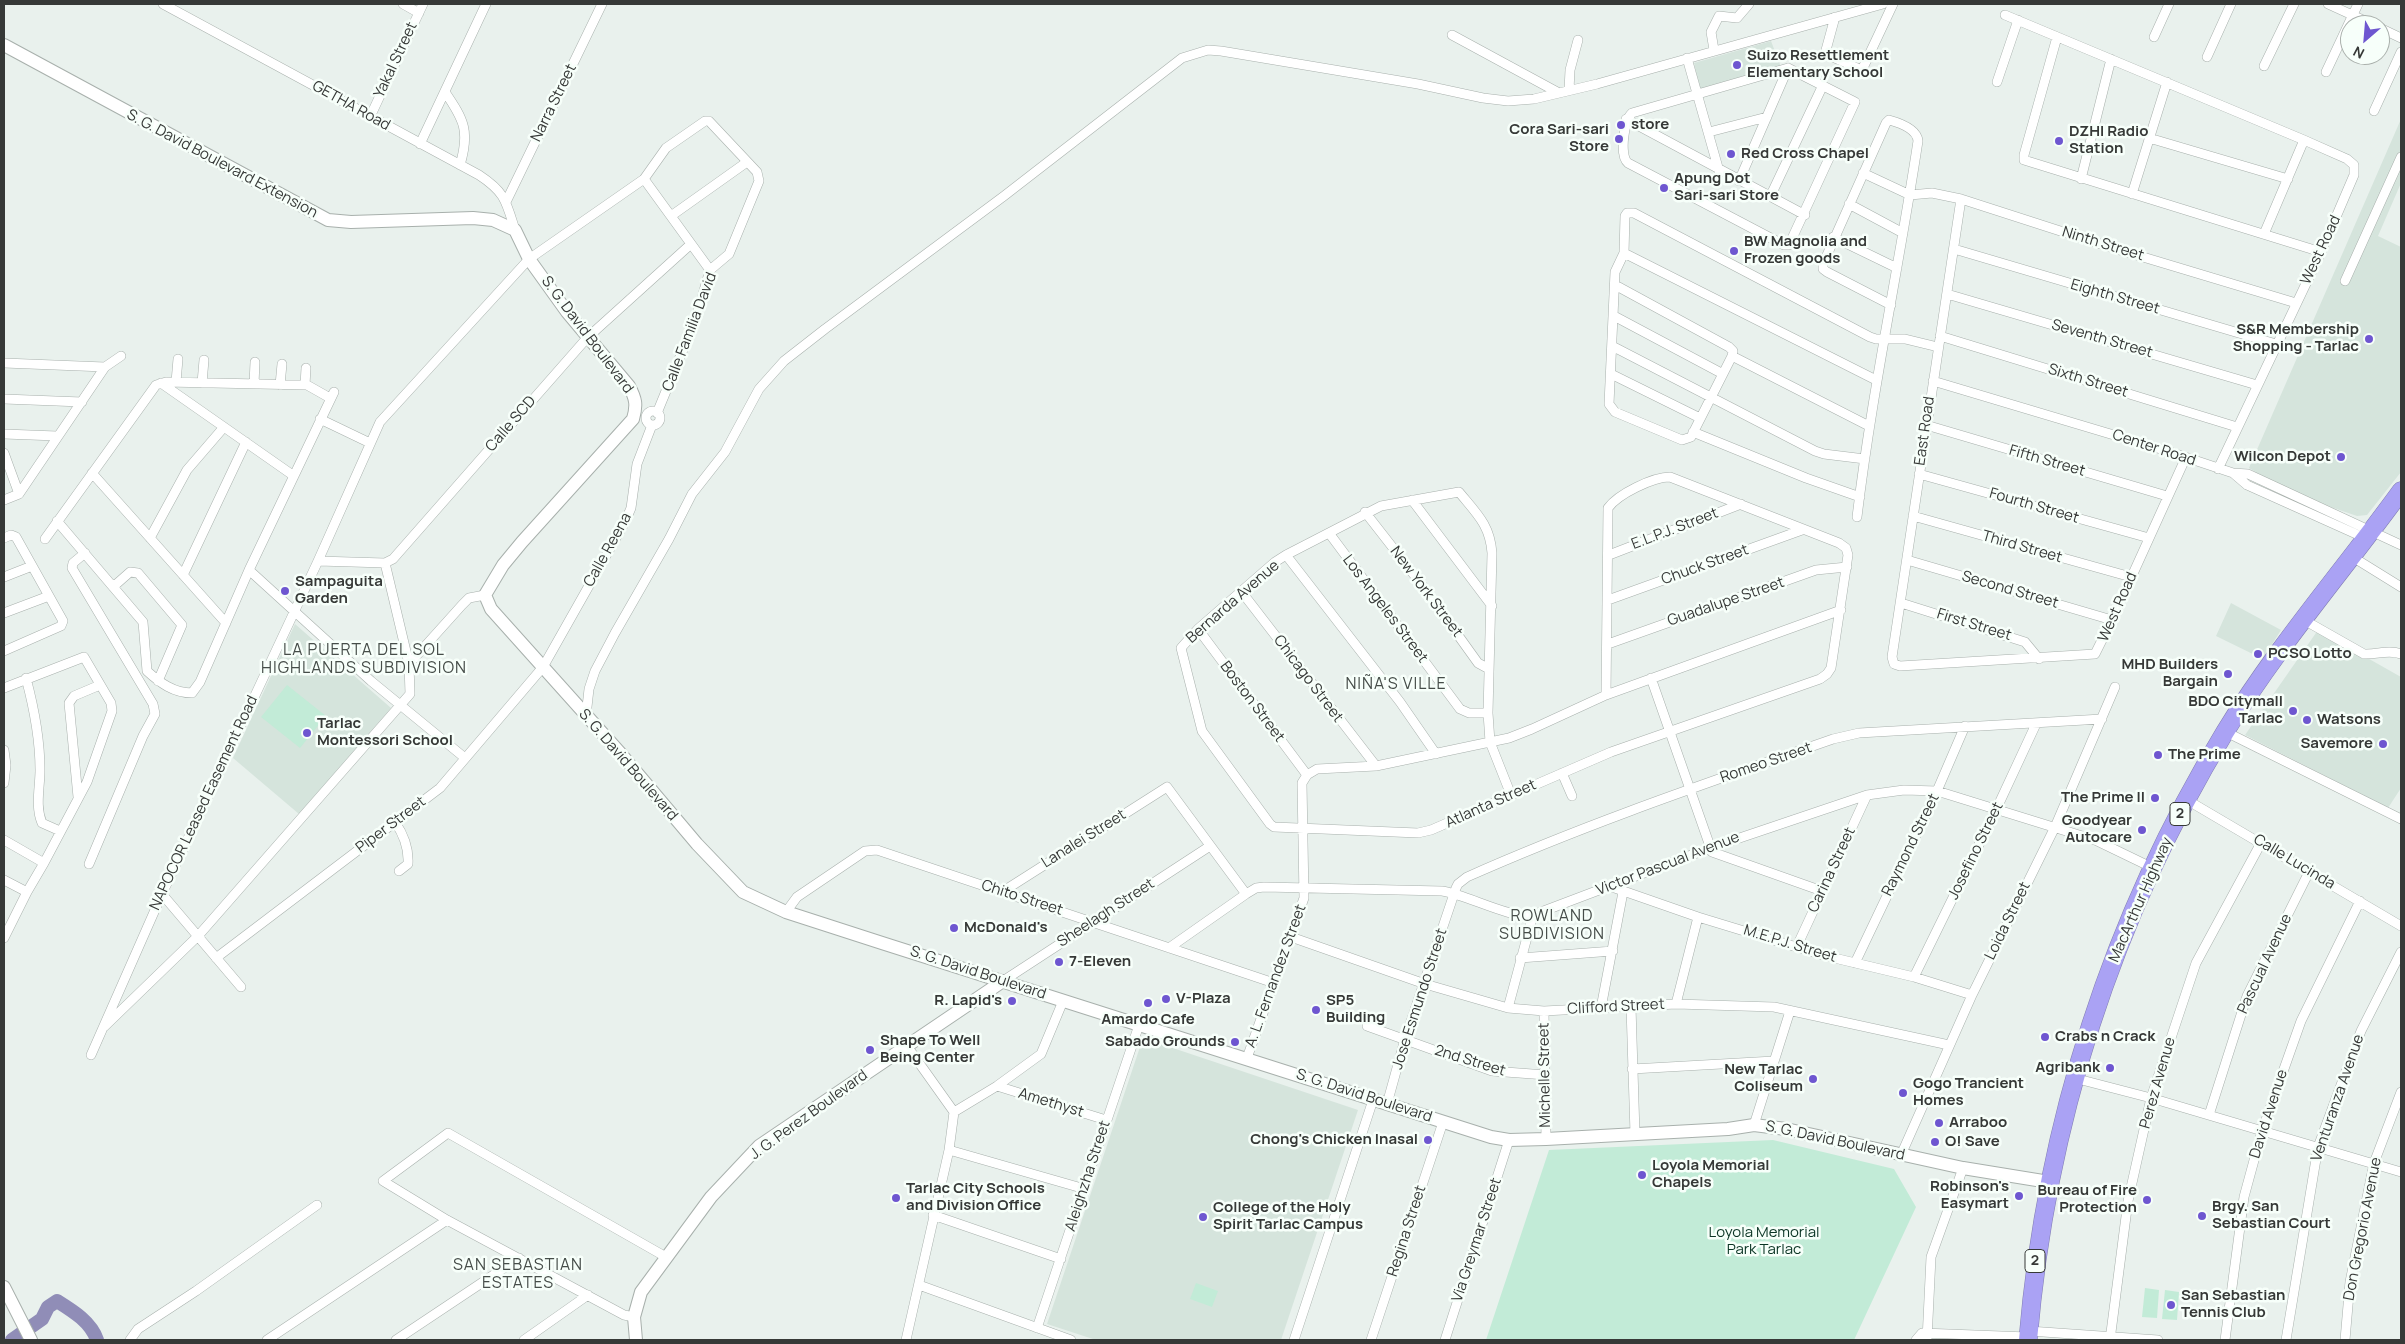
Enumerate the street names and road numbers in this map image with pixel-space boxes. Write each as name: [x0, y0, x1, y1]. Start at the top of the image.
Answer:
street label: Yakal Street: [371, 19, 421, 101]
street label: Narra Street: [527, 61, 581, 145]
street label: GETHA Road: [309, 77, 393, 135]
street label: S. G. David Boulevard Extension: [123, 106, 321, 222]
street label: West Road: [2297, 213, 2345, 287]
street label: Ninth Street: [2060, 223, 2146, 265]
street label: Calle Familia David: [659, 270, 721, 394]
street label: S. G. David Boulevard: [537, 273, 637, 397]
street label: Eighth Street: [2068, 276, 2162, 318]
street label: Seventh Street: [2049, 316, 2155, 362]
street label: Sixth Street: [2046, 360, 2130, 402]
street label: Calle SCD: [482, 392, 540, 456]
street label: East Road: [1911, 395, 1939, 467]
street label: Center Road: [2110, 426, 2198, 470]
street label: Fifth Street: [2007, 442, 2087, 480]
street label: Fourth Street: [1987, 485, 2081, 527]
street label: E.L.P.J. Street: [1629, 504, 1721, 554]
street label: Calle Reena: [580, 510, 636, 590]
street label: Third Street: [1980, 527, 2064, 567]
street label: Chuck Street: [1659, 541, 1751, 589]
street label: New York Street: [1386, 543, 1466, 641]
street label: Los Angeles Street: [1339, 551, 1431, 667]
street label: Bernarda Avenue: [1183, 557, 1283, 647]
street label: Second Street: [1960, 568, 2060, 612]
street label: West Road: [2095, 569, 2141, 645]
street label: Guadalupe Street: [1665, 574, 1787, 630]
street label: First Street: [1935, 605, 2013, 645]
street label: Chicago Street: [1269, 632, 1347, 726]
street label: Boston Street: [1216, 658, 1288, 746]
street label: NAPOCOR Leased Easement Road: [146, 693, 262, 913]
street label: S. G. David Boulevard: [575, 706, 681, 824]
street label: Romeo Street: [1718, 739, 1814, 787]
street label: Atlanta Street: [1443, 776, 1539, 832]
street label: Raymond Street: [1878, 791, 1944, 899]
street label: Piper Street: [353, 793, 429, 857]
street label: Josefino Street: [1945, 799, 2007, 903]
road number: 2: [2170, 802, 2190, 826]
street label: Lanalei Street: [1038, 806, 1130, 872]
street label: Carina Street: [1804, 824, 1860, 916]
street label: Victor Pascual Avenue: [1594, 828, 1742, 900]
street label: Calle Lucinda: [2250, 831, 2338, 893]
street label: MacArthur Highway: [2105, 835, 2177, 965]
street label: Sheelagh Street: [1054, 875, 1158, 951]
street label: Chito Street: [979, 876, 1065, 920]
street label: Loida Street: [1981, 879, 2035, 963]
street label: A. L. Fernandez Street: [1242, 902, 1310, 1050]
street label: Pascual Avenue: [2234, 911, 2296, 1017]
street label: M.E.P.J. Street: [1741, 921, 1839, 967]
street label: Jose Esmundo Street: [1389, 926, 1451, 1072]
street label: S. G. David Boulevard: [908, 942, 1048, 1004]
street label: Clifford Street: [1567, 995, 1665, 1019]
street label: Michelle Street: [1535, 1022, 1555, 1128]
street label: Venturanza Avenue: [2308, 1032, 2368, 1164]
street label: Perez Avenue: [2136, 1035, 2180, 1131]
street label: 2nd Street: [1432, 1042, 1508, 1080]
street label: S. G. David Boulevard: [1294, 1065, 1434, 1127]
street label: J. G. Perez Boulevard: [747, 1066, 871, 1164]
street label: David Avenue: [2246, 1067, 2292, 1161]
street label: Amethyst: [1016, 1085, 1086, 1121]
street label: S. G. David Boulevard: [1764, 1117, 1906, 1165]
street label: Aleighzha Street: [1062, 1118, 1114, 1234]
street label: Don Gregorio Avenue: [2340, 1156, 2386, 1302]
street label: Via Greymar Street: [1448, 1176, 1506, 1304]
street label: Regina Street: [1384, 1183, 1430, 1279]
road number: 2: [2025, 1250, 2045, 1272]

